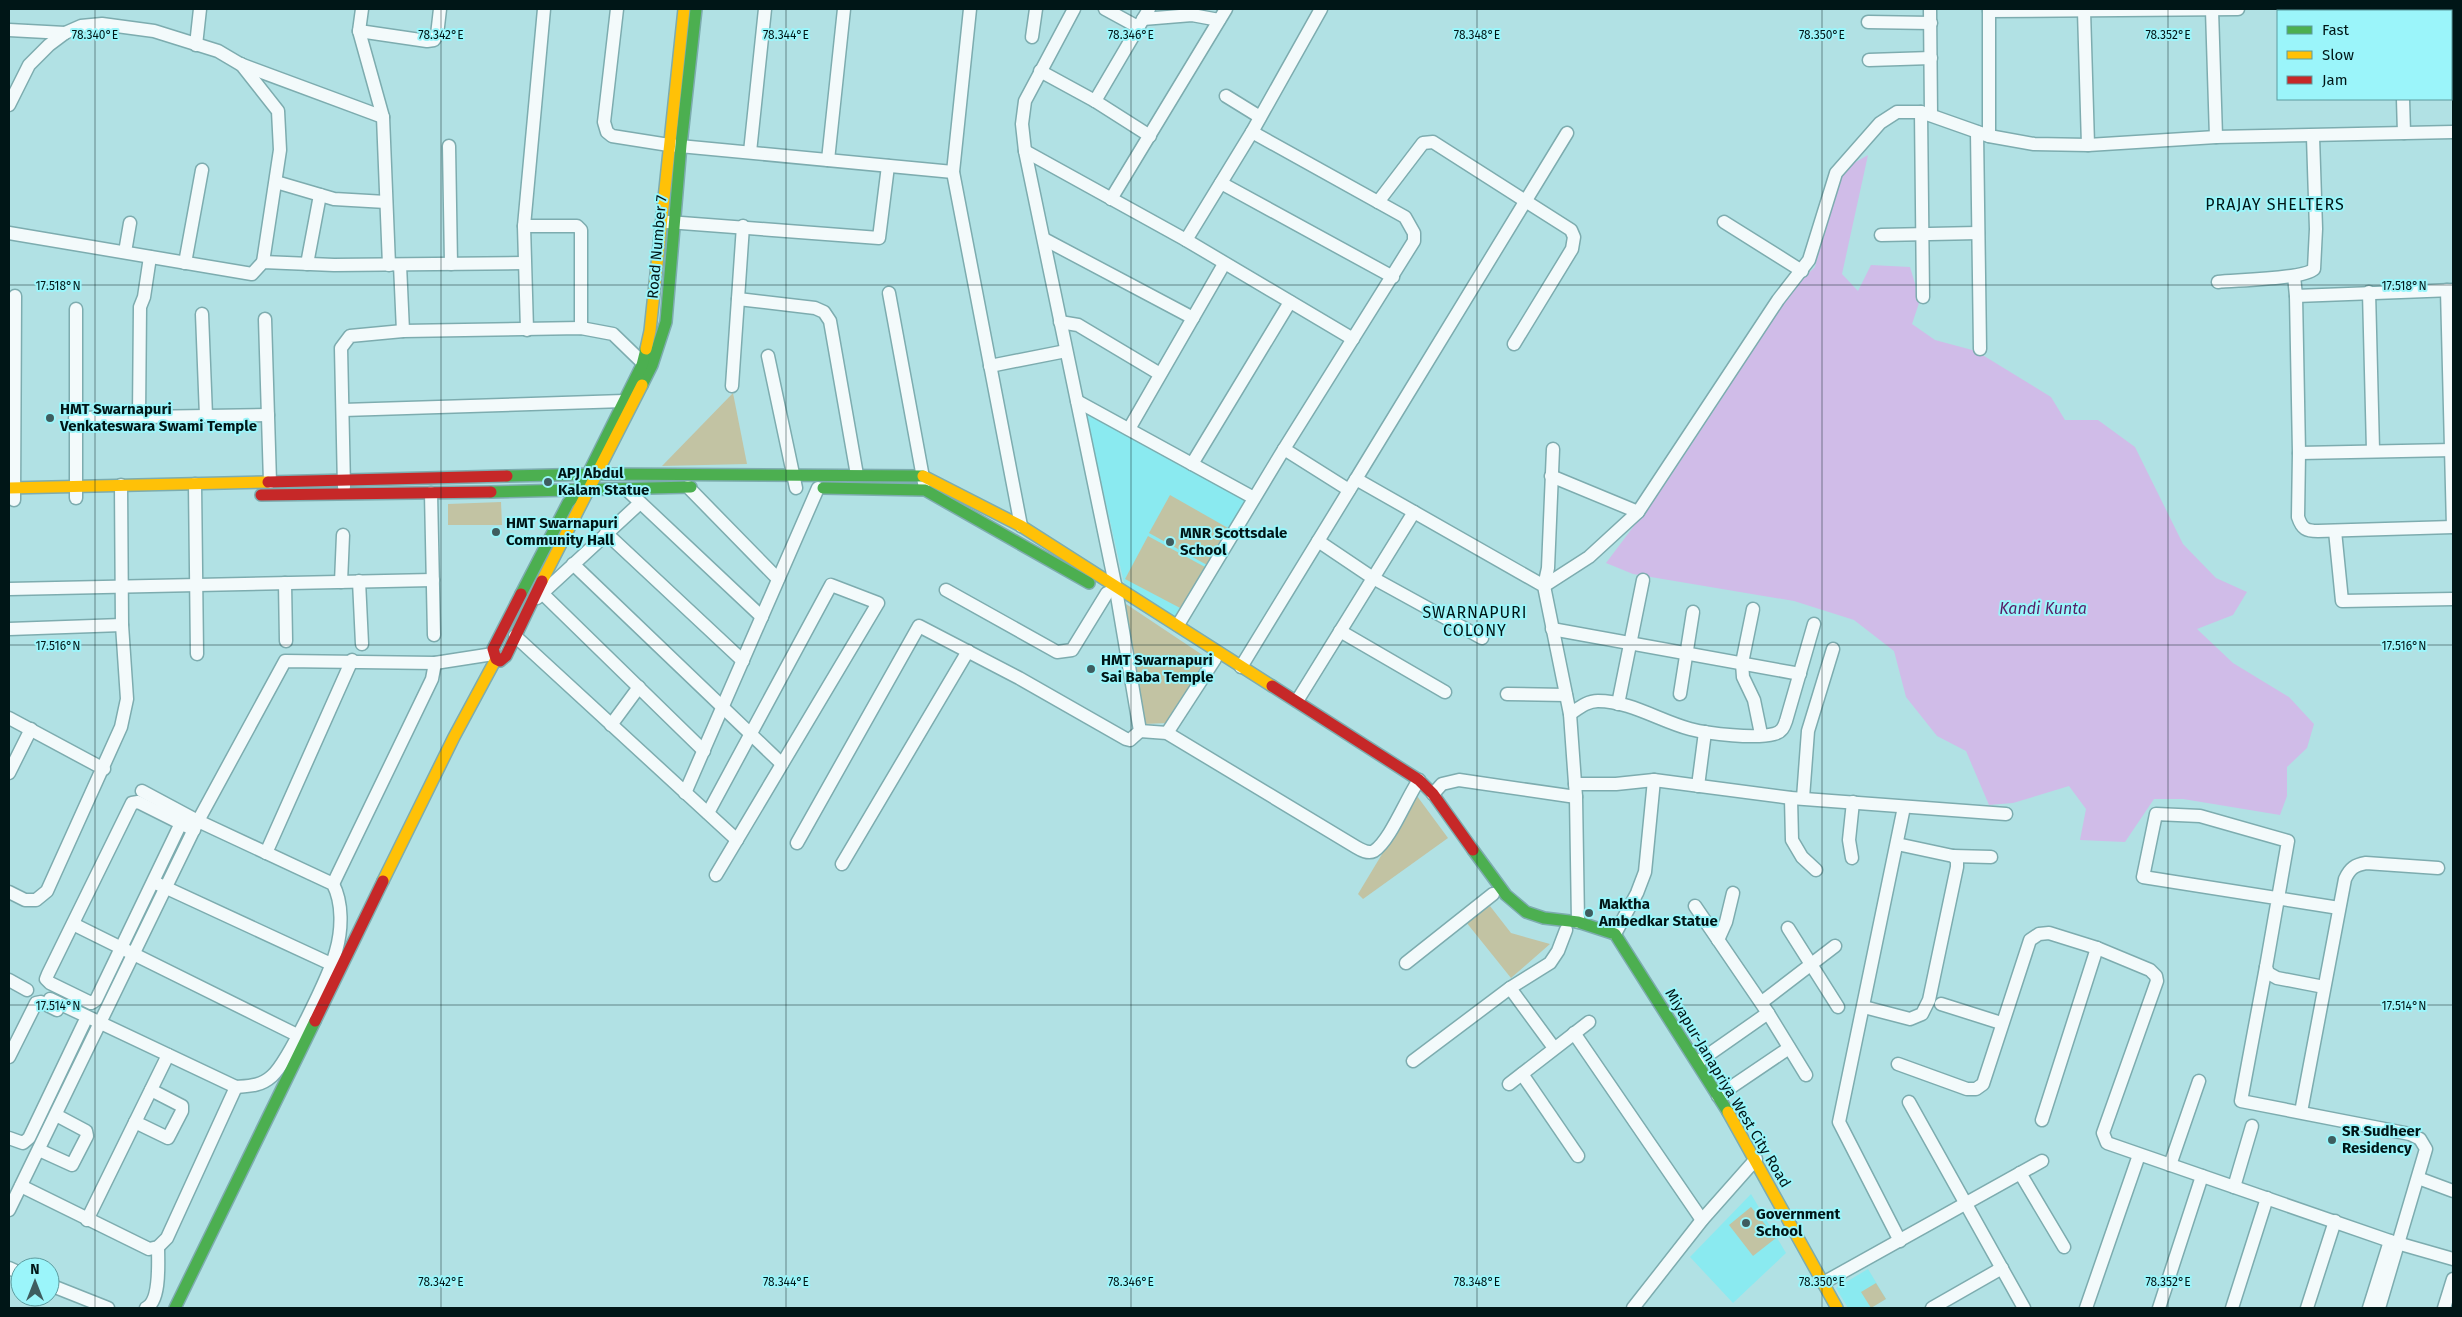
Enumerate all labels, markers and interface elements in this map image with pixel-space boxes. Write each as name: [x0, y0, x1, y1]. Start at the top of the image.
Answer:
legend: [2277, 10, 2452, 100]
text: Fast: [2322, 21, 2349, 39]
text: 78.340°E: [72, 28, 118, 42]
text: 78.342°E: [418, 28, 464, 42]
text: 78.344°E: [763, 28, 809, 42]
text: 78.346°E: [1108, 28, 1154, 42]
text: 78.348°E: [1454, 28, 1500, 42]
text: 78.350°E: [1799, 28, 1845, 42]
text: 78.352°E: [2145, 28, 2191, 42]
text: Slow: [2322, 46, 2354, 64]
text: Jam: [2322, 71, 2348, 89]
street label: Road Number 7: [644, 194, 671, 300]
district label: PRAJAY SHELTERS: [2205, 195, 2345, 214]
text: 17.518°N: [35, 279, 81, 293]
text: 17.518°N: [2381, 279, 2427, 293]
place label: HMT Swarnapuri Venkateswara Swami Temple: [59, 400, 257, 435]
marker: HMT Swarnapuri Venkateswara Swami Temple: [44, 412, 56, 424]
place label: APJ Abdul Kalam Statue: [557, 464, 649, 499]
marker: APJ Abdul Kalam Statue: [542, 476, 554, 488]
place label: HMT Swarnapuri Community Hall: [506, 514, 618, 549]
place label: MNR Scottsdale School: [1180, 524, 1287, 559]
marker: HMT Swarnapuri Community Hall: [490, 526, 502, 538]
marker: MNR Scottsdale School: [1164, 536, 1176, 548]
water label: Kandi Kunta: [1999, 599, 2087, 618]
district label: SWARNAPURI COLONY: [1422, 603, 1528, 640]
text: 17.516°N: [36, 639, 80, 653]
text: 17.516°N: [2382, 639, 2426, 653]
place label: HMT Swarnapuri Sai Baba Temple: [1101, 651, 1214, 686]
marker: HMT Swarnapuri Sai Baba Temple: [1085, 663, 1097, 675]
place label: Maktha Ambedkar Statue: [1598, 895, 1718, 930]
marker: Maktha Ambedkar Statue: [1583, 907, 1595, 919]
street label: Miyapur-Janapriya West City Road: [1661, 985, 1795, 1191]
text: 17.514°N: [36, 999, 80, 1013]
text: 17.514°N: [2382, 999, 2426, 1013]
place label: SR Sudheer Residency: [2342, 1122, 2422, 1157]
marker: SR Sudheer Residency: [2326, 1134, 2338, 1146]
place label: Government School: [1756, 1205, 1840, 1240]
marker: Government School: [1740, 1217, 1752, 1229]
north arrow: [10, 1257, 60, 1307]
text: N: [30, 1261, 40, 1278]
text: 78.342°E: [418, 1275, 464, 1289]
text: 78.344°E: [763, 1275, 809, 1289]
text: 78.346°E: [1108, 1275, 1154, 1289]
text: 78.348°E: [1454, 1275, 1500, 1289]
text: 78.350°E: [1799, 1275, 1845, 1289]
text: 78.352°E: [2145, 1275, 2191, 1289]

